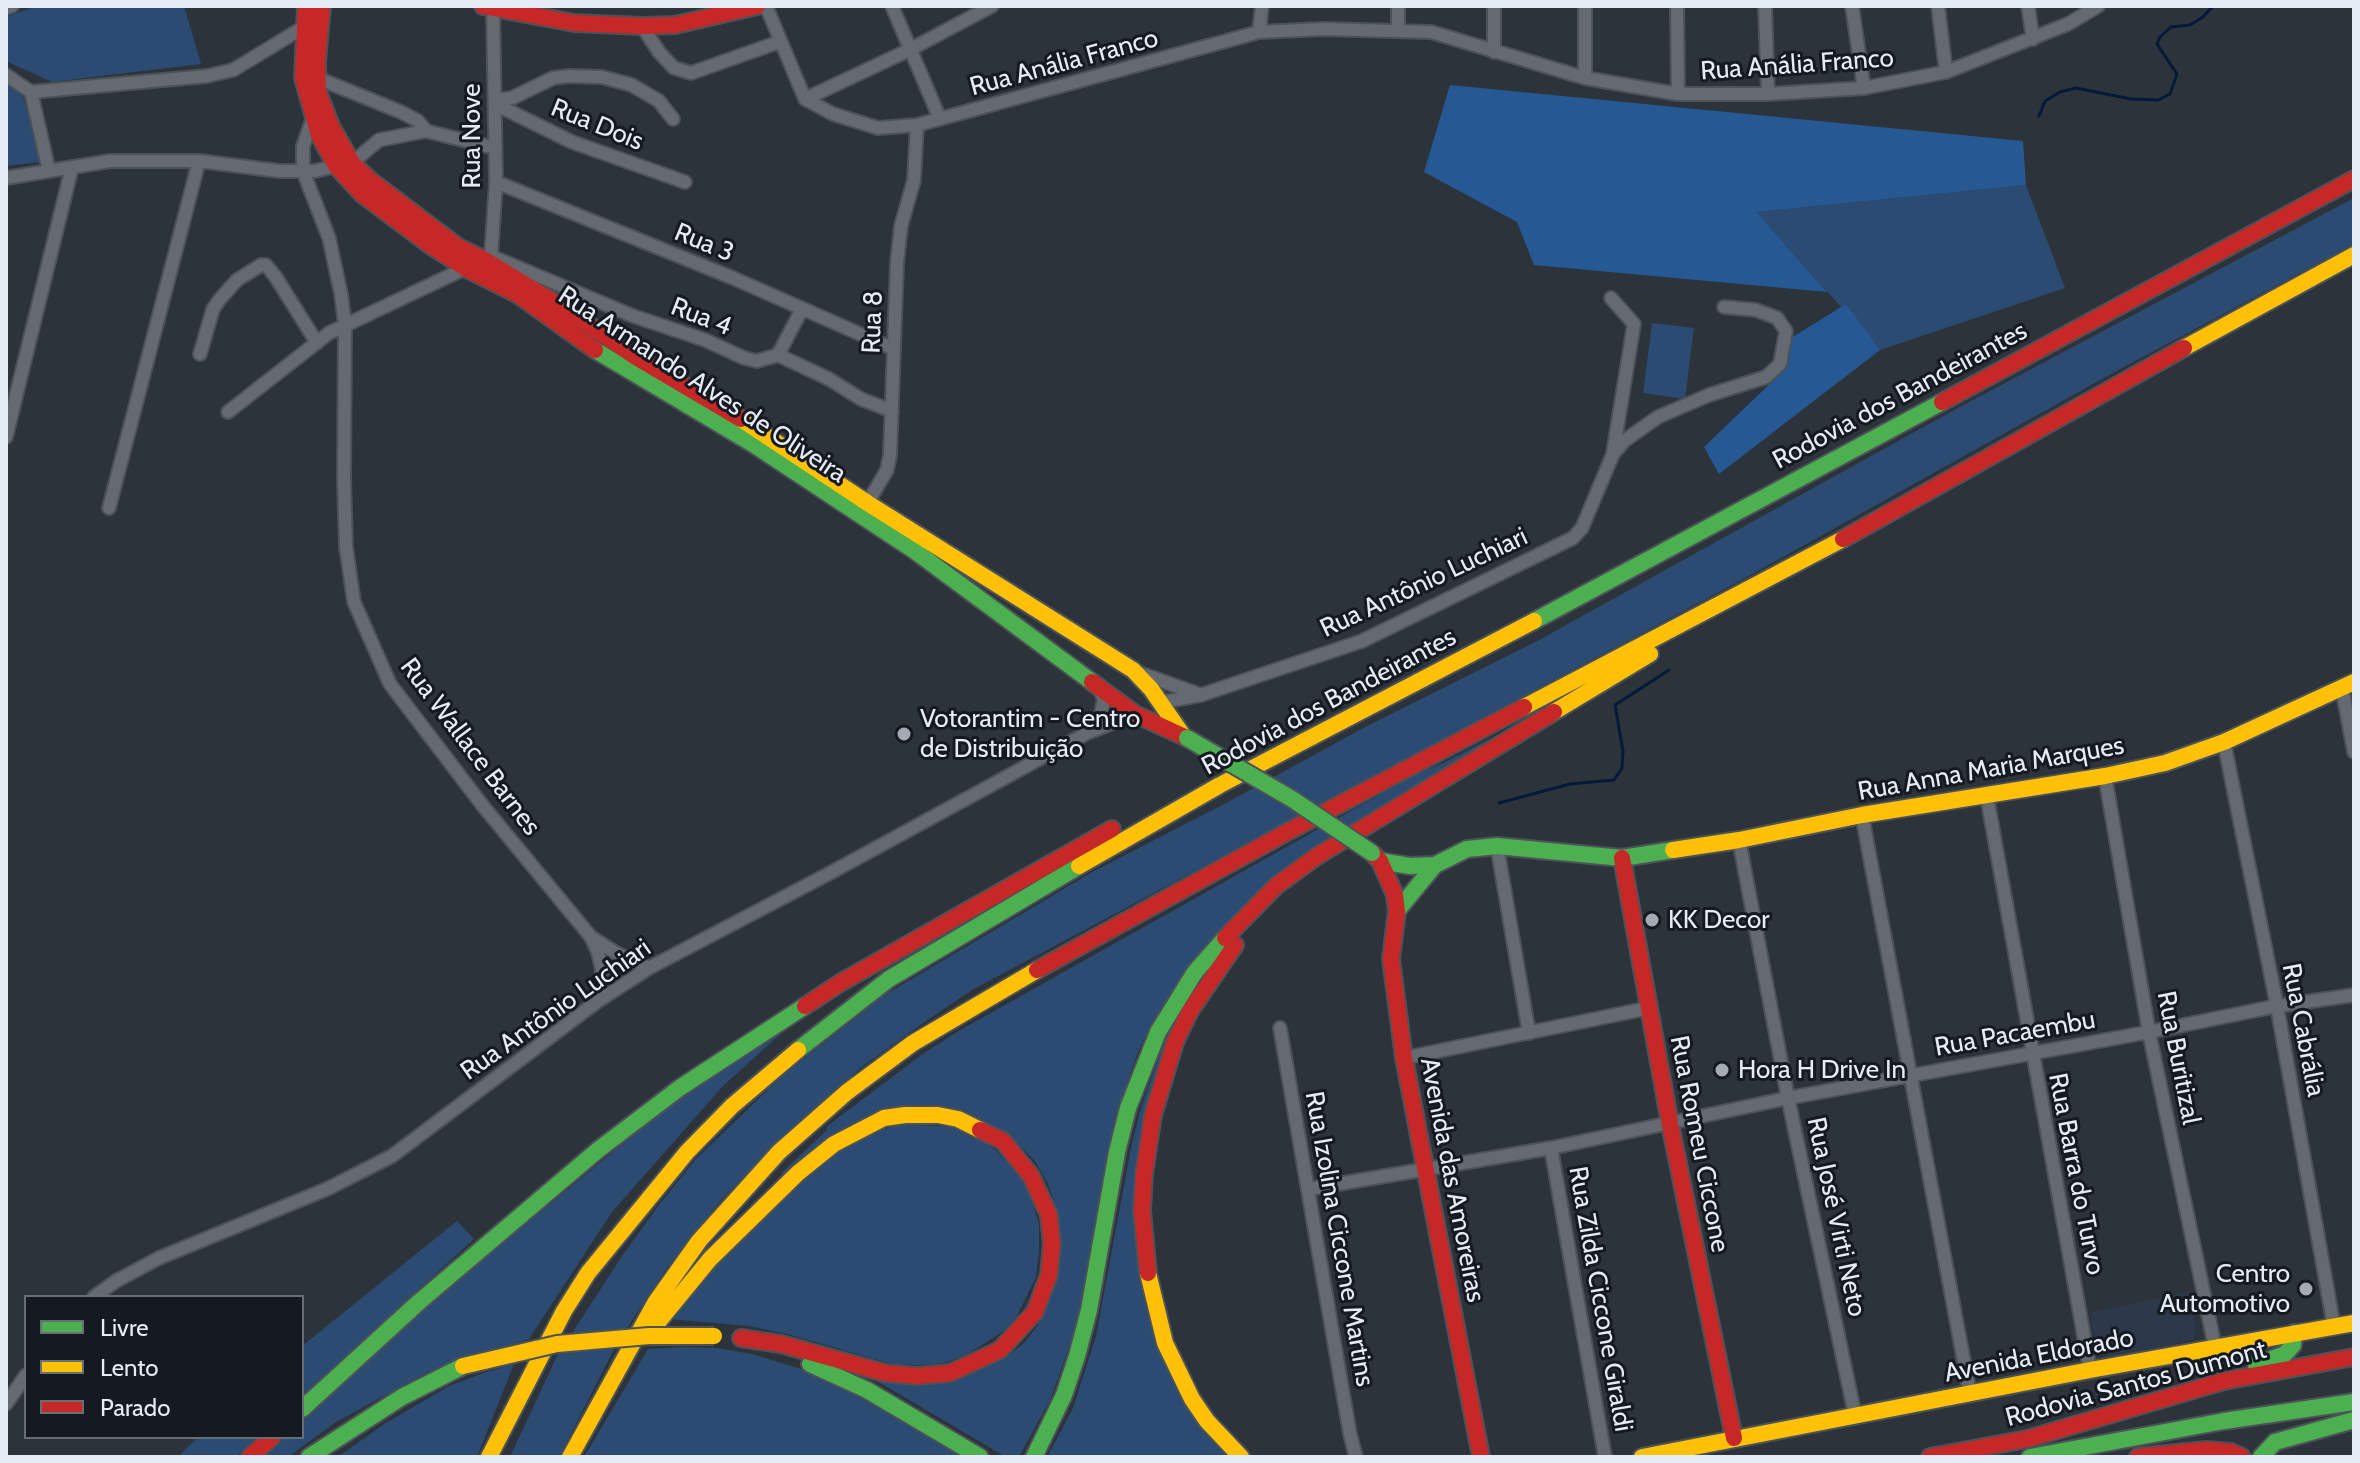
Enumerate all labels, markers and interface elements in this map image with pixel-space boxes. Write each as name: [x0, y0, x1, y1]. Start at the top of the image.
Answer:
street label: Rua Anália Franco: [966, 23, 1162, 103]
street label: Rua Anália Franco: [1699, 43, 1895, 87]
street label: Rua Nove: [456, 83, 488, 189]
street label: Rua Dois: [546, 92, 648, 158]
street label: Rua 3: [670, 217, 738, 269]
street label: Rua Armando Alves de Oliveira: [552, 280, 852, 490]
street label: Rua 8: [856, 290, 890, 354]
street label: Rua 4: [666, 291, 736, 343]
street label: Rodovia dos Bandeirantes: [1768, 316, 2032, 476]
street label: Rua Antônio Luchiari: [1315, 521, 1533, 645]
street label: Rodovia dos Bandeirantes: [1197, 622, 1461, 782]
street label: Rua Wallace Barnes: [393, 652, 547, 842]
place label: Votorantim - Centro de Distribuição: [920, 703, 1140, 764]
marker: Votorantim - Centro de Distribuição: [895, 725, 913, 743]
street label: Rua Anna Maria Marques: [1855, 730, 2127, 808]
place label: KK Decor: [1668, 904, 1769, 936]
marker: KK Decor: [1643, 911, 1661, 929]
street label: Rua Antônio Luchiari: [455, 933, 657, 1087]
street label: Rua Cabrália: [2275, 961, 2331, 1099]
street label: Rua Buritizal: [2150, 989, 2206, 1127]
street label: Rua Pacaembu: [1932, 1005, 2098, 1063]
street label: Rua Romeu Ciccone: [1663, 1033, 1735, 1255]
place label: Hora H Drive In: [1738, 1054, 1906, 1086]
street label: Avenida das Amoreiras: [1413, 1055, 1491, 1305]
marker: Hora H Drive In: [1713, 1061, 1731, 1079]
street label: Rua Barra do Turvo: [2041, 1071, 2111, 1277]
street label: Rua Izolina Ciccone Martins: [1298, 1089, 1380, 1389]
street label: Rua José Virti Neto: [1800, 1115, 1872, 1319]
street label: Rua Zilda Ciccone Giraldi: [1561, 1164, 1639, 1434]
place label: Centro Automotivo: [2160, 1258, 2290, 1320]
marker: Centro Automotivo: [2297, 1280, 2315, 1298]
legend: [24, 1295, 304, 1439]
text: Livre: [100, 1313, 148, 1342]
street label: Avenida Eldorado: [1942, 1322, 2136, 1390]
street label: Rodovia Santos Dumont: [2002, 1334, 2270, 1434]
text: Lento: [100, 1353, 159, 1382]
text: Parado: [100, 1393, 170, 1422]

